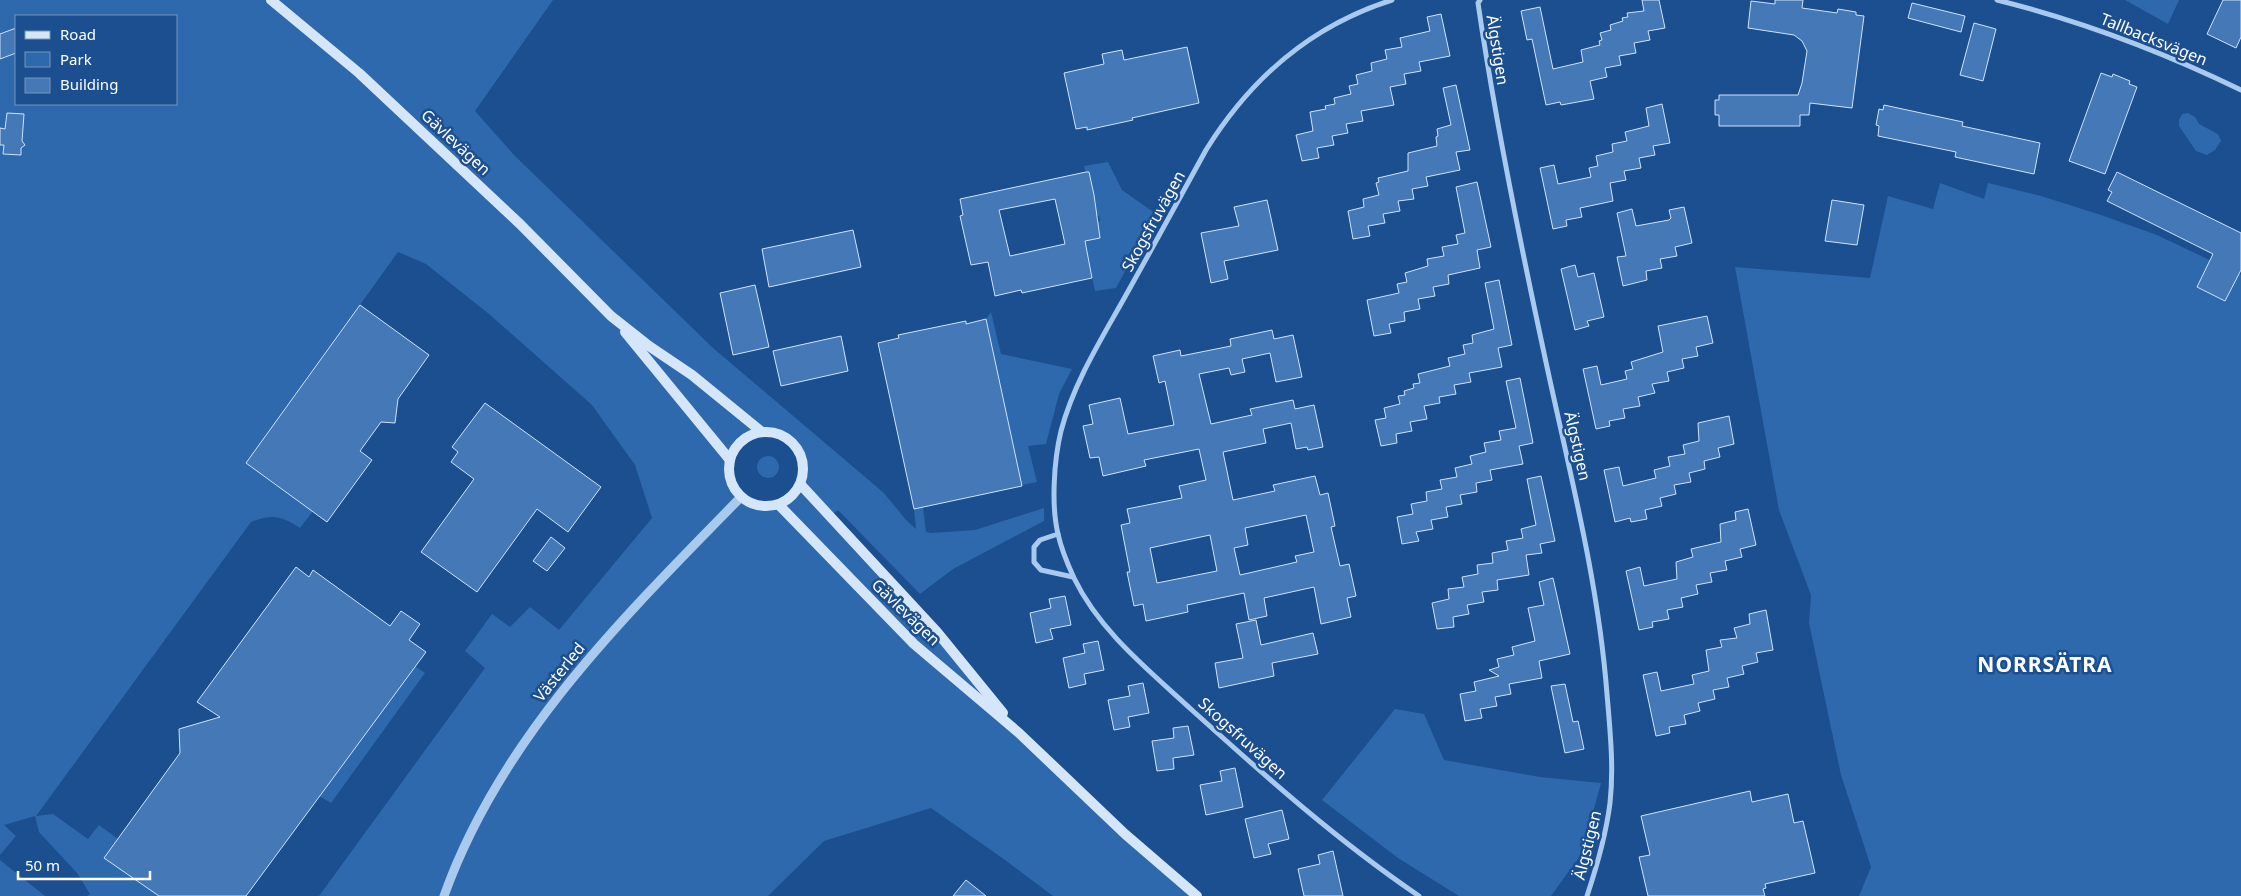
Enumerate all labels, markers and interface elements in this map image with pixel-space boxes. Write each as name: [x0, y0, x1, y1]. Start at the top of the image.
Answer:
street label: Tallbacksvägen: [2097, 8, 2211, 70]
street label: Älgstigen: [1482, 13, 1514, 87]
legend: [15, 15, 178, 105]
text: Road: [60, 24, 96, 44]
text: Park: [60, 49, 92, 69]
text: Building: [60, 74, 118, 94]
street label: Gävlevägen: [417, 104, 495, 180]
street label: Skogsfruvägen: [1116, 167, 1190, 275]
street label: Älgstigen: [1559, 409, 1597, 483]
street label: Gävlevägen: [867, 574, 945, 650]
street label: Västerled: [528, 638, 590, 706]
district label: NORRSÄTRA: [1977, 650, 2113, 678]
street label: Skogsfruvägen: [1194, 692, 1292, 784]
street label: Älgstigen: [1568, 808, 1606, 882]
scale bar: [18, 848, 150, 880]
text: 50 m: [25, 855, 60, 875]

